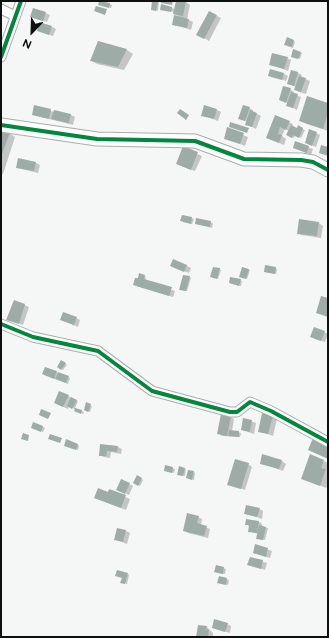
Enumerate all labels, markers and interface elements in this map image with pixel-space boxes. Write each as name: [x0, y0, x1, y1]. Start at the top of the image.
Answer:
north arrow: [12, 12, 52, 52]
text: N: [21, 36, 34, 51]

